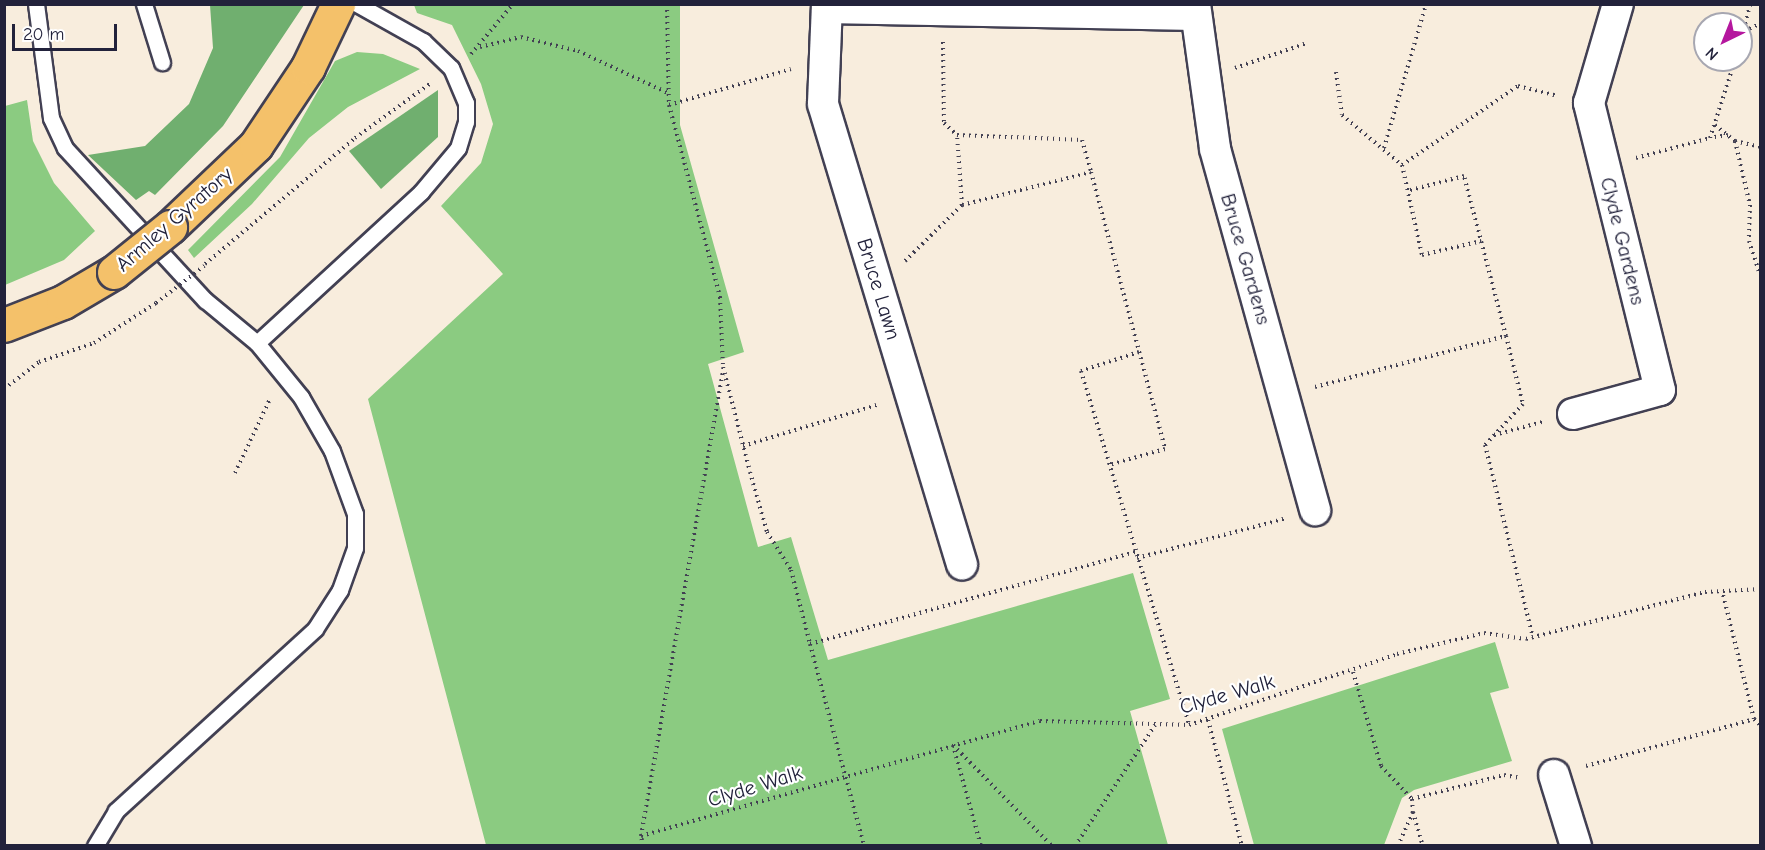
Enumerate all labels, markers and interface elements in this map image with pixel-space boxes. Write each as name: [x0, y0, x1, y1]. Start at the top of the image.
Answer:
scale bar: [15, 12, 120, 50]
north arrow: [1693, 12, 1753, 72]
text: 20 m: [23, 24, 64, 45]
text: N: [1702, 44, 1722, 64]
street label: Armley Gyratory: [110, 161, 238, 277]
street label: Clyde Gardens: [1595, 174, 1651, 308]
street label: Bruce Gardens: [1215, 190, 1277, 328]
street label: Bruce Lawn: [852, 235, 906, 343]
street label: Clyde Walk: [1177, 668, 1277, 720]
street label: Clyde Walk: [705, 760, 805, 812]

